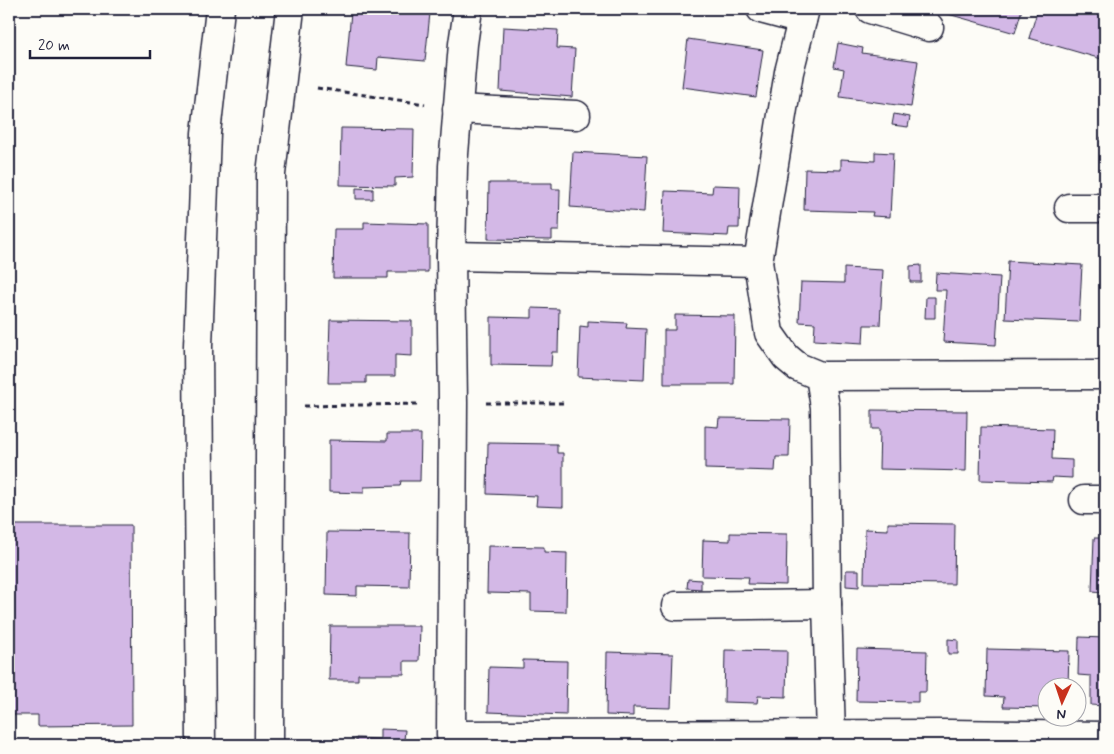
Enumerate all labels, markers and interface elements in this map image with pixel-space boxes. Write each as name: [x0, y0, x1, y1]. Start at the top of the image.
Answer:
scale bar: [30, 28, 150, 60]
text: 20 m: [38, 36, 70, 56]
north arrow: [1036, 676, 1086, 726]
text: N: [1056, 705, 1067, 723]

